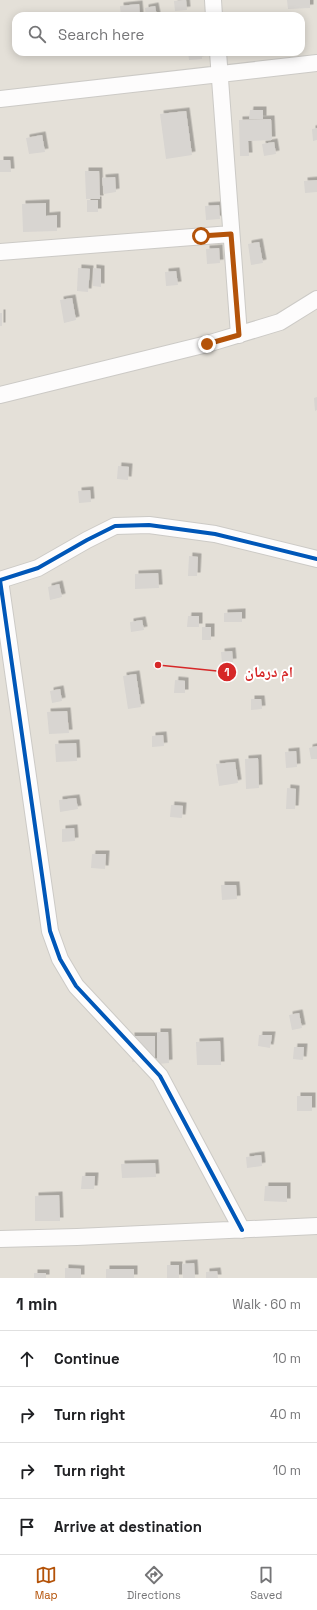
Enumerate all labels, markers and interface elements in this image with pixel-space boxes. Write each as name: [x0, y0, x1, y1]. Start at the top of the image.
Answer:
search box: [12, 12, 305, 56]
icon: search: [26, 23, 48, 45]
text: Search here: [58, 25, 144, 44]
route start: [192, 227, 210, 245]
route end: [198, 335, 216, 353]
callout: ام درمان: [217, 659, 301, 686]
text: ام درمان: [245, 662, 293, 682]
text: 1: [224, 664, 230, 680]
text: 1 min: [16, 1293, 58, 1315]
text: Walk · 60 m: [232, 1296, 301, 1313]
icon: ahead: [16, 1348, 38, 1370]
text: Continue: [54, 1349, 120, 1368]
text: 10 m: [273, 1350, 301, 1367]
icon: right: [16, 1404, 38, 1426]
text: Turn right: [54, 1405, 125, 1424]
text: 40 m: [270, 1406, 301, 1423]
icon: right: [16, 1460, 38, 1482]
text: Turn right: [54, 1461, 125, 1480]
text: 10 m: [273, 1462, 301, 1479]
icon: arrive: [16, 1516, 38, 1538]
text: Arrive at destination: [54, 1517, 202, 1536]
tab: Map: [35, 1564, 58, 1602]
tab: Directions: [127, 1564, 181, 1602]
tab: Saved: [250, 1564, 282, 1602]

